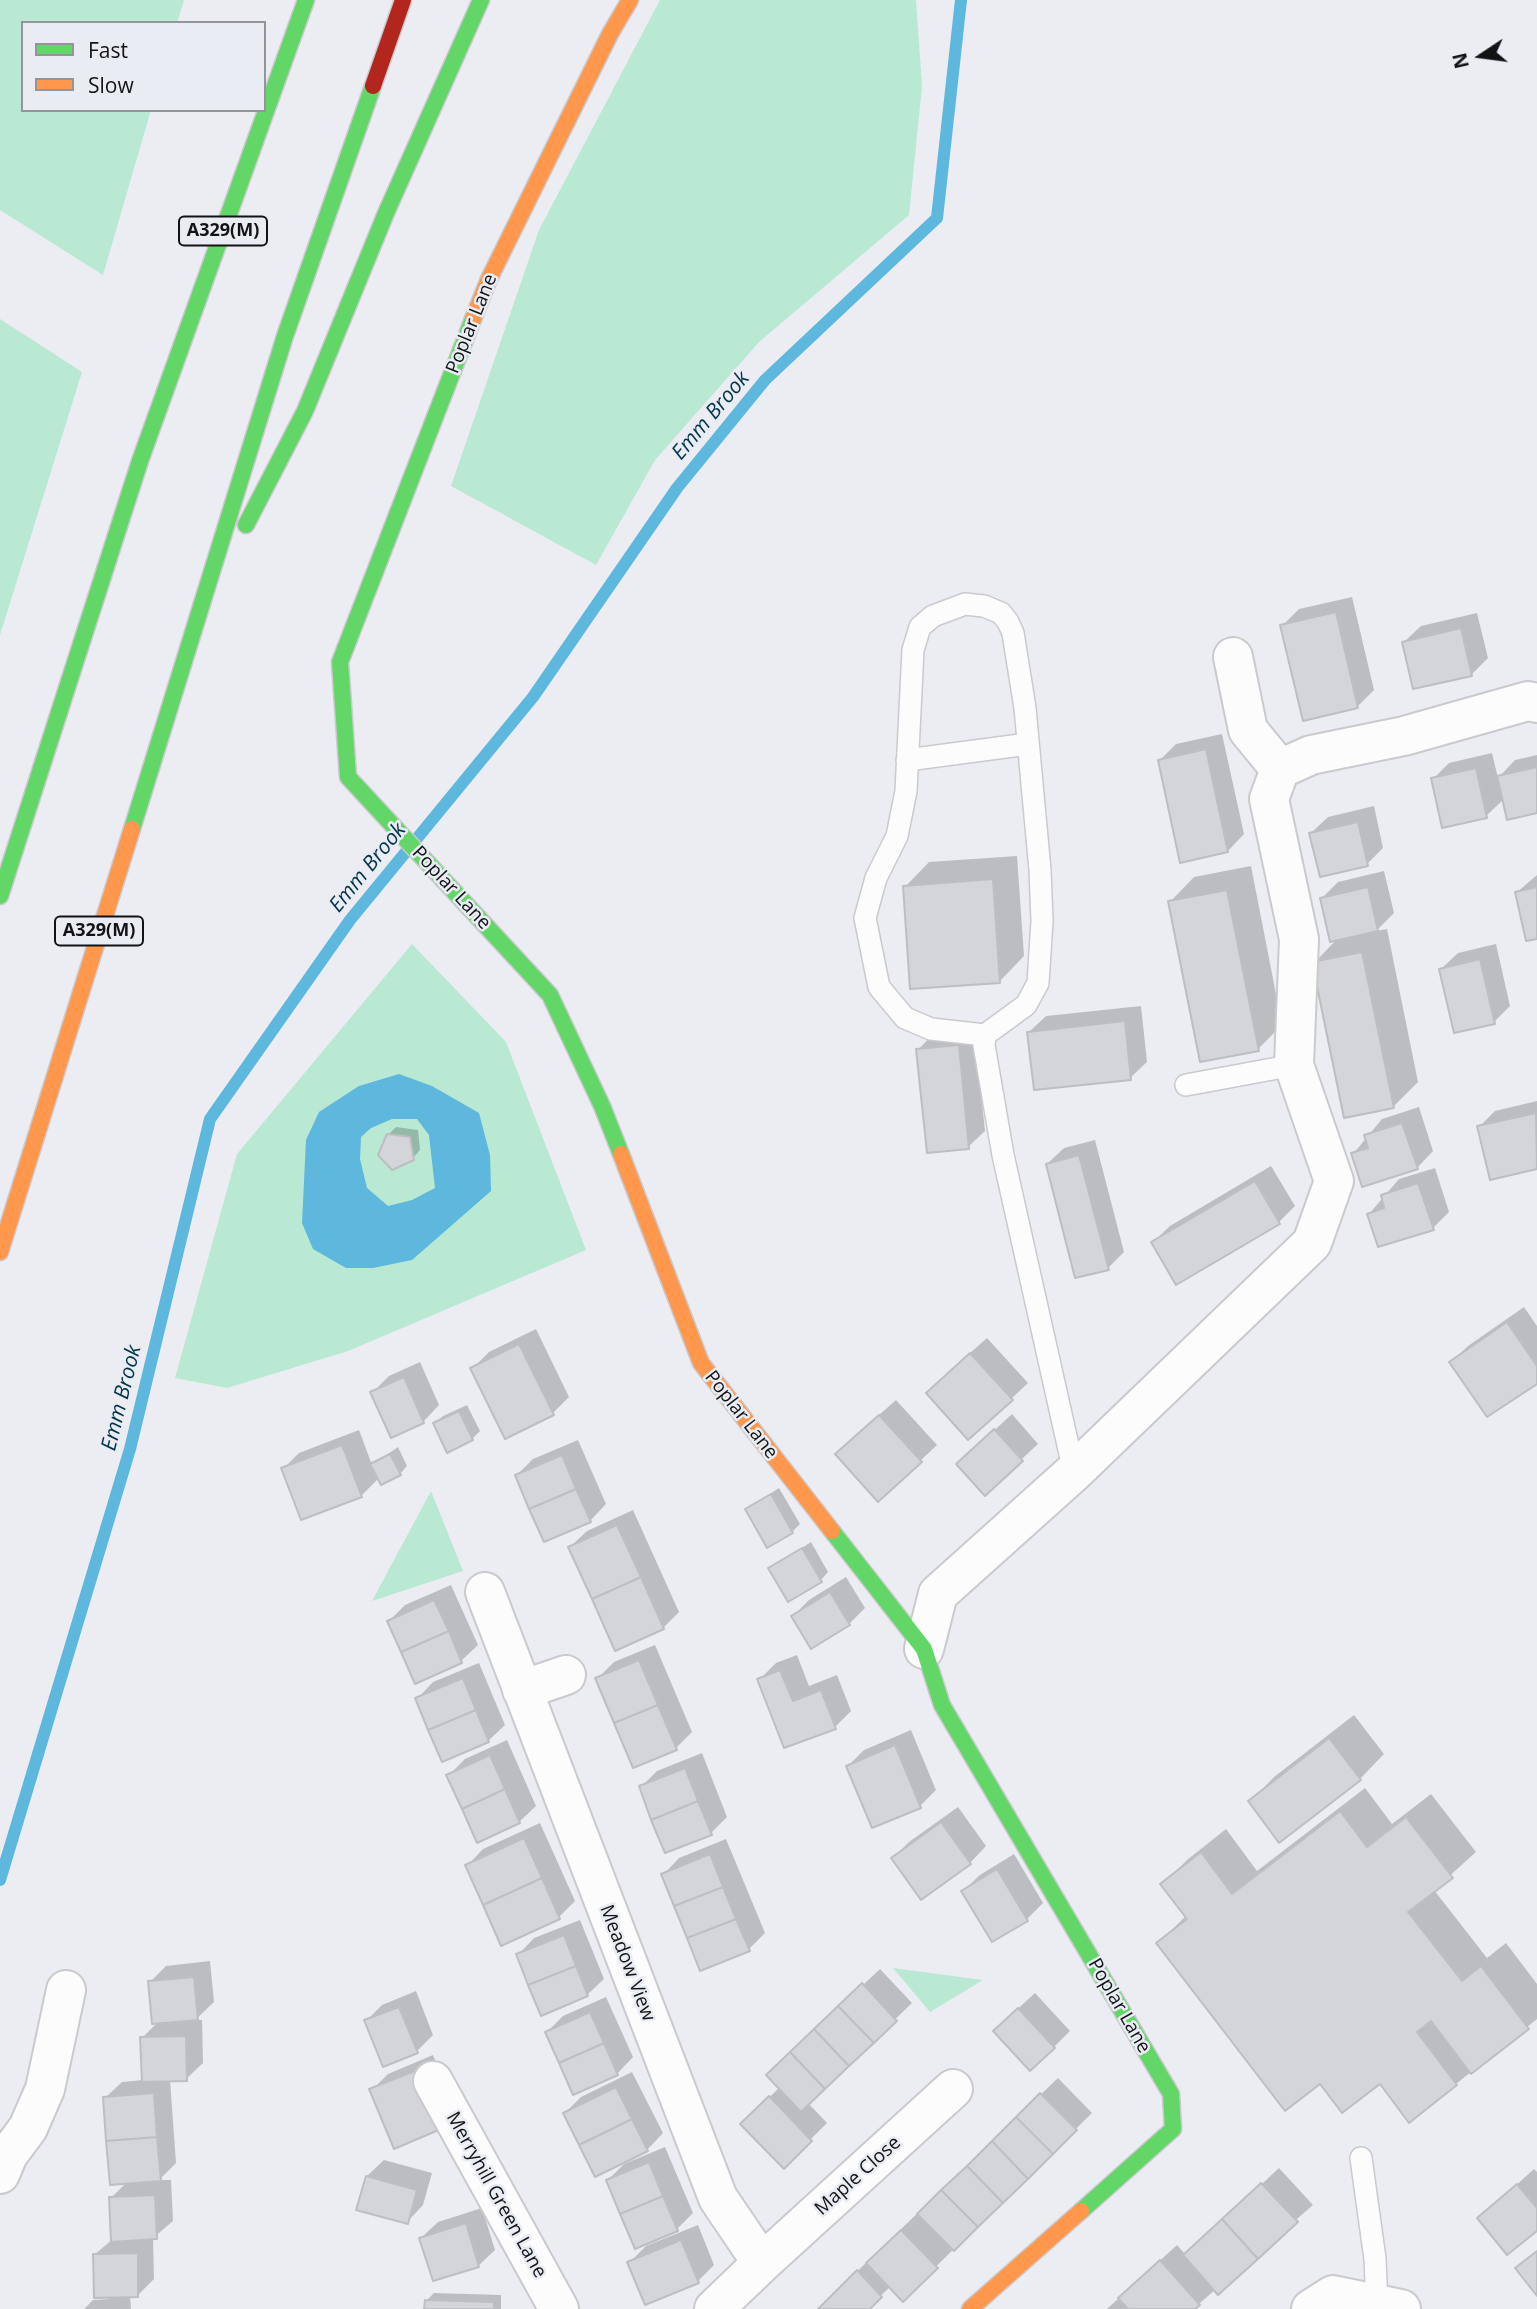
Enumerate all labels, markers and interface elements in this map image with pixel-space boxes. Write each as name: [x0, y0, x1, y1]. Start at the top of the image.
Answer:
legend: [21, 21, 266, 112]
north arrow: [1446, 21, 1516, 91]
text: Fast: [88, 36, 128, 64]
text: N: [1446, 50, 1475, 71]
text: Slow: [88, 71, 134, 99]
road number: A329(M): [179, 216, 267, 246]
street label: Poplar Lane: [442, 271, 502, 377]
water label: Emm Brook: [667, 367, 755, 465]
water label: Emm Brook: [324, 818, 412, 918]
street label: Poplar Lane: [407, 842, 495, 934]
road number: A329(M): [55, 916, 143, 946]
water label: Emm Brook: [97, 1343, 147, 1453]
street label: Poplar Lane: [700, 1366, 782, 1464]
street label: Meadow View: [594, 1902, 660, 2024]
street label: Poplar Lane: [1083, 1955, 1155, 2057]
street label: Merryhill Green Lane: [441, 2108, 551, 2282]
street label: Maple Close: [810, 2132, 906, 2220]

